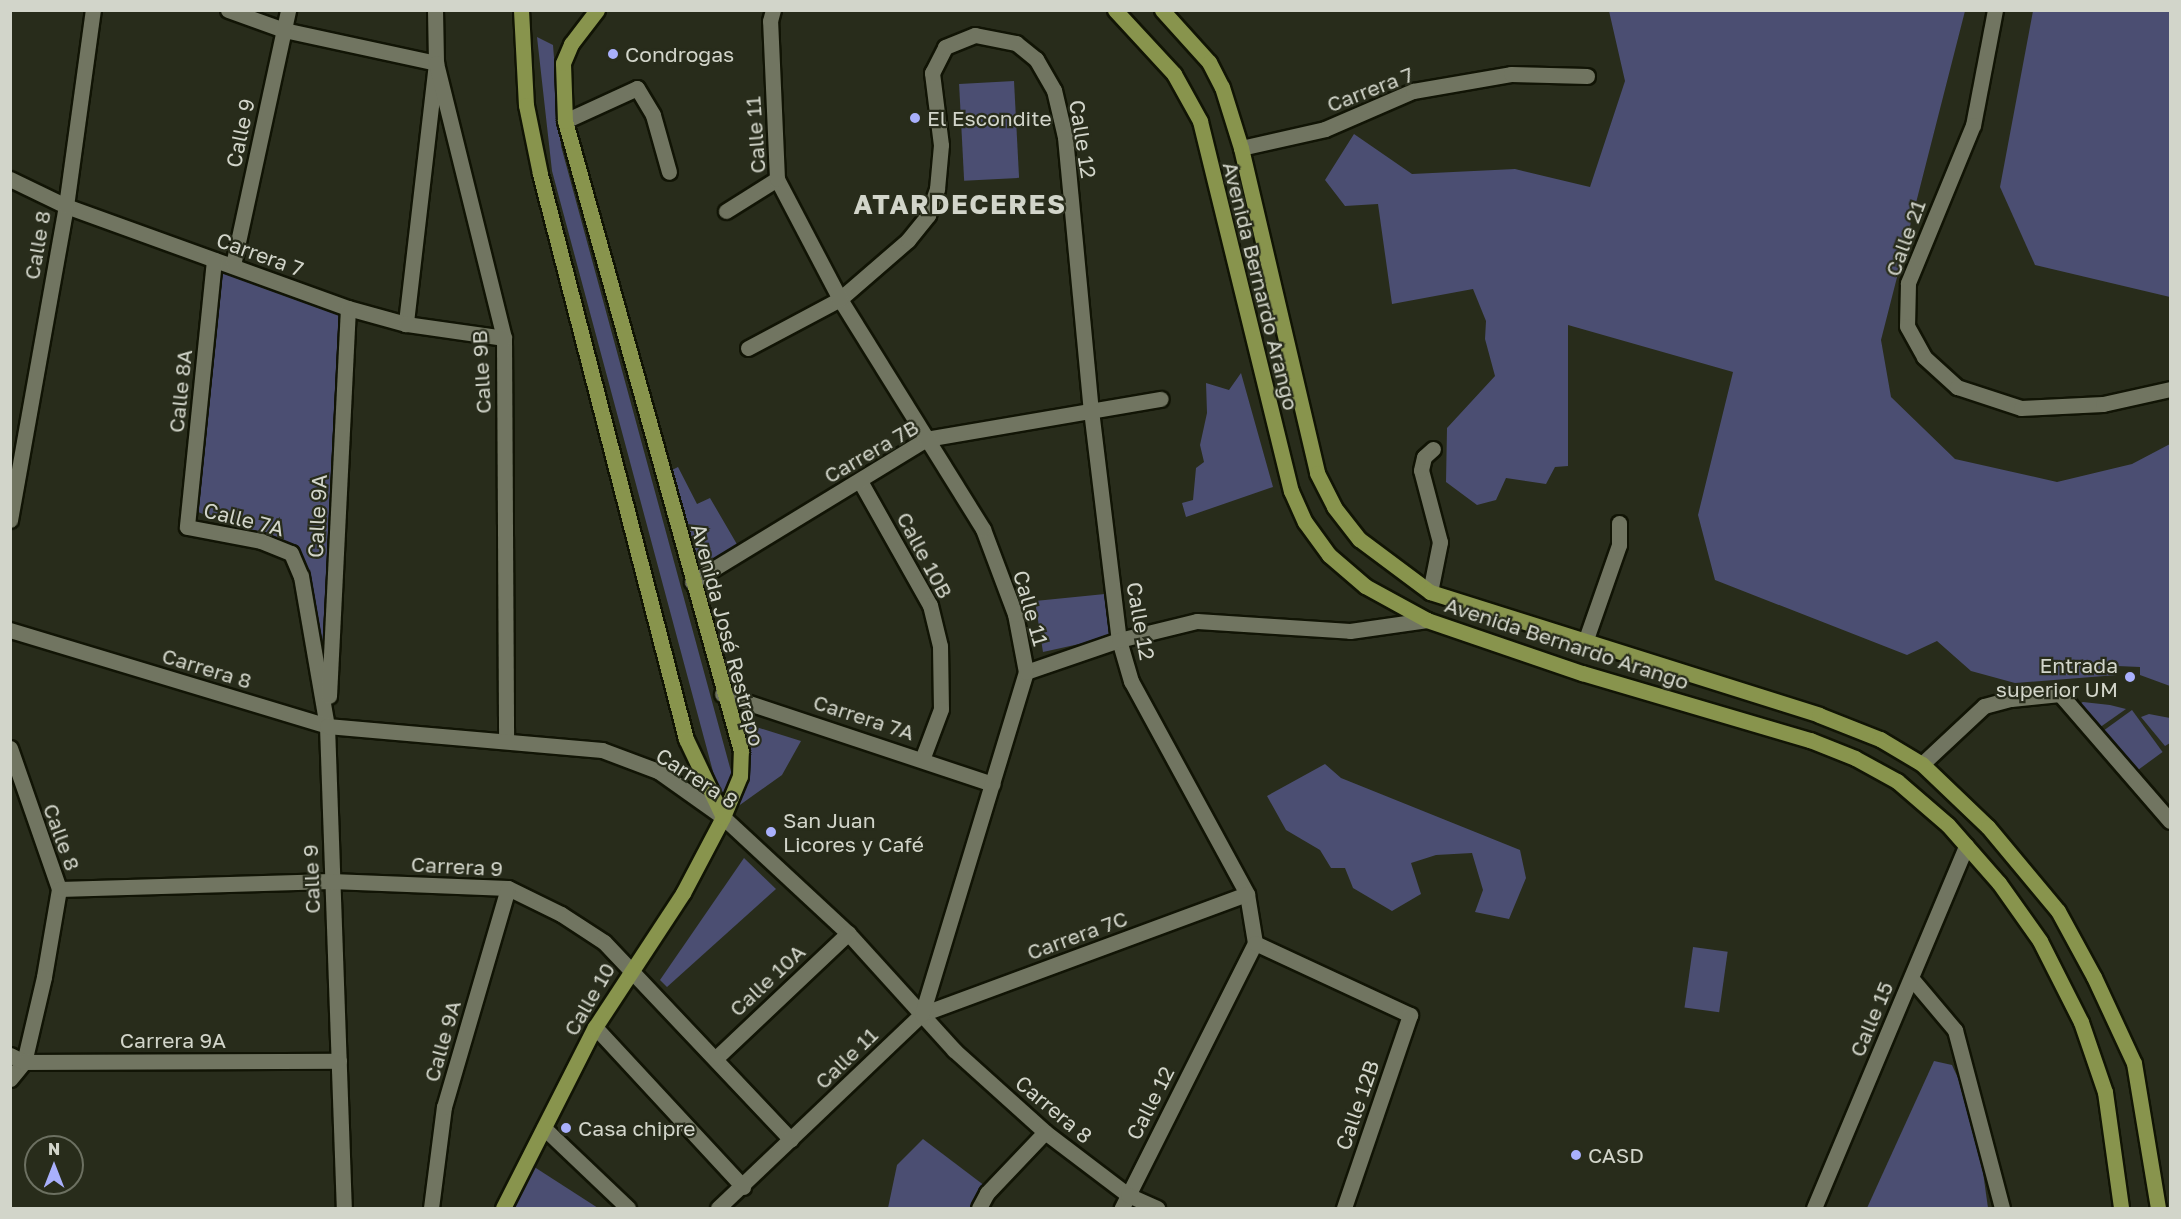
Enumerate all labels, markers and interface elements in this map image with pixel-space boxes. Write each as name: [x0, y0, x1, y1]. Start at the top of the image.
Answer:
place label: Condrogas: [625, 41, 734, 67]
marker: Condrogas: [606, 47, 620, 61]
street label: Carrera 7: [1323, 61, 1417, 117]
street label: Calle 9: [220, 96, 260, 170]
street label: Calle 11: [740, 96, 770, 174]
street label: Calle 12: [1064, 98, 1102, 180]
place label: El Escondite: [927, 105, 1052, 131]
marker: El Escondite: [908, 111, 922, 125]
street label: Avenida Bernardo Arango: [1218, 159, 1304, 413]
district label: ATARDECERES: [853, 189, 1067, 221]
street label: Calle 21: [1880, 196, 1930, 280]
street label: Calle 8: [19, 209, 55, 281]
street label: Carrera 7: [213, 227, 307, 281]
street label: Calle 9B: [466, 330, 496, 414]
street label: Calle 8A: [163, 348, 197, 434]
street label: Carrera 7B: [819, 414, 923, 488]
street label: Calle 9A: [302, 474, 332, 558]
street label: Calle 7A: [201, 497, 287, 541]
street label: Calle 10B: [892, 508, 958, 602]
street label: Avenida José Restrepo: [686, 521, 770, 749]
street label: Calle 11: [1008, 567, 1054, 649]
street label: Calle 12: [1122, 580, 1160, 662]
street label: Avenida Bernardo Arango: [1442, 592, 1692, 694]
street label: Carrera 8: [159, 642, 255, 694]
place label: Entrada superior UM: [1996, 652, 2118, 702]
marker: Entrada superior UM: [2123, 670, 2137, 684]
street label: Carrera 7A: [810, 689, 918, 745]
street label: Carrera 8: [651, 742, 743, 814]
street label: Calle 8: [38, 800, 86, 874]
place label: San Juan Licores y Café: [783, 807, 924, 857]
marker: San Juan Licores y Café: [764, 825, 778, 839]
street label: Calle 9: [297, 844, 325, 914]
street label: Carrera 9: [410, 851, 504, 881]
street label: Carrera 7C: [1023, 905, 1131, 965]
street label: Calle 10A: [724, 939, 810, 1021]
street label: Calle 10: [558, 958, 620, 1040]
street label: Calle 15: [1844, 978, 1898, 1060]
street label: Calle 9A: [418, 997, 466, 1085]
street label: Calle 11: [809, 1022, 883, 1094]
street label: Carrera 9A: [120, 1027, 226, 1053]
street label: Calle 12B: [1330, 1057, 1384, 1153]
street label: Calle 12: [1121, 1062, 1179, 1144]
street label: Carrera 8: [1011, 1070, 1097, 1148]
place label: Casa chipre: [578, 1115, 695, 1141]
marker: Casa chipre: [559, 1121, 573, 1135]
north arrow: [24, 1135, 84, 1195]
text: N: [48, 1139, 60, 1159]
place label: CASD: [1588, 1142, 1644, 1168]
marker: CASD: [1569, 1148, 1583, 1162]

